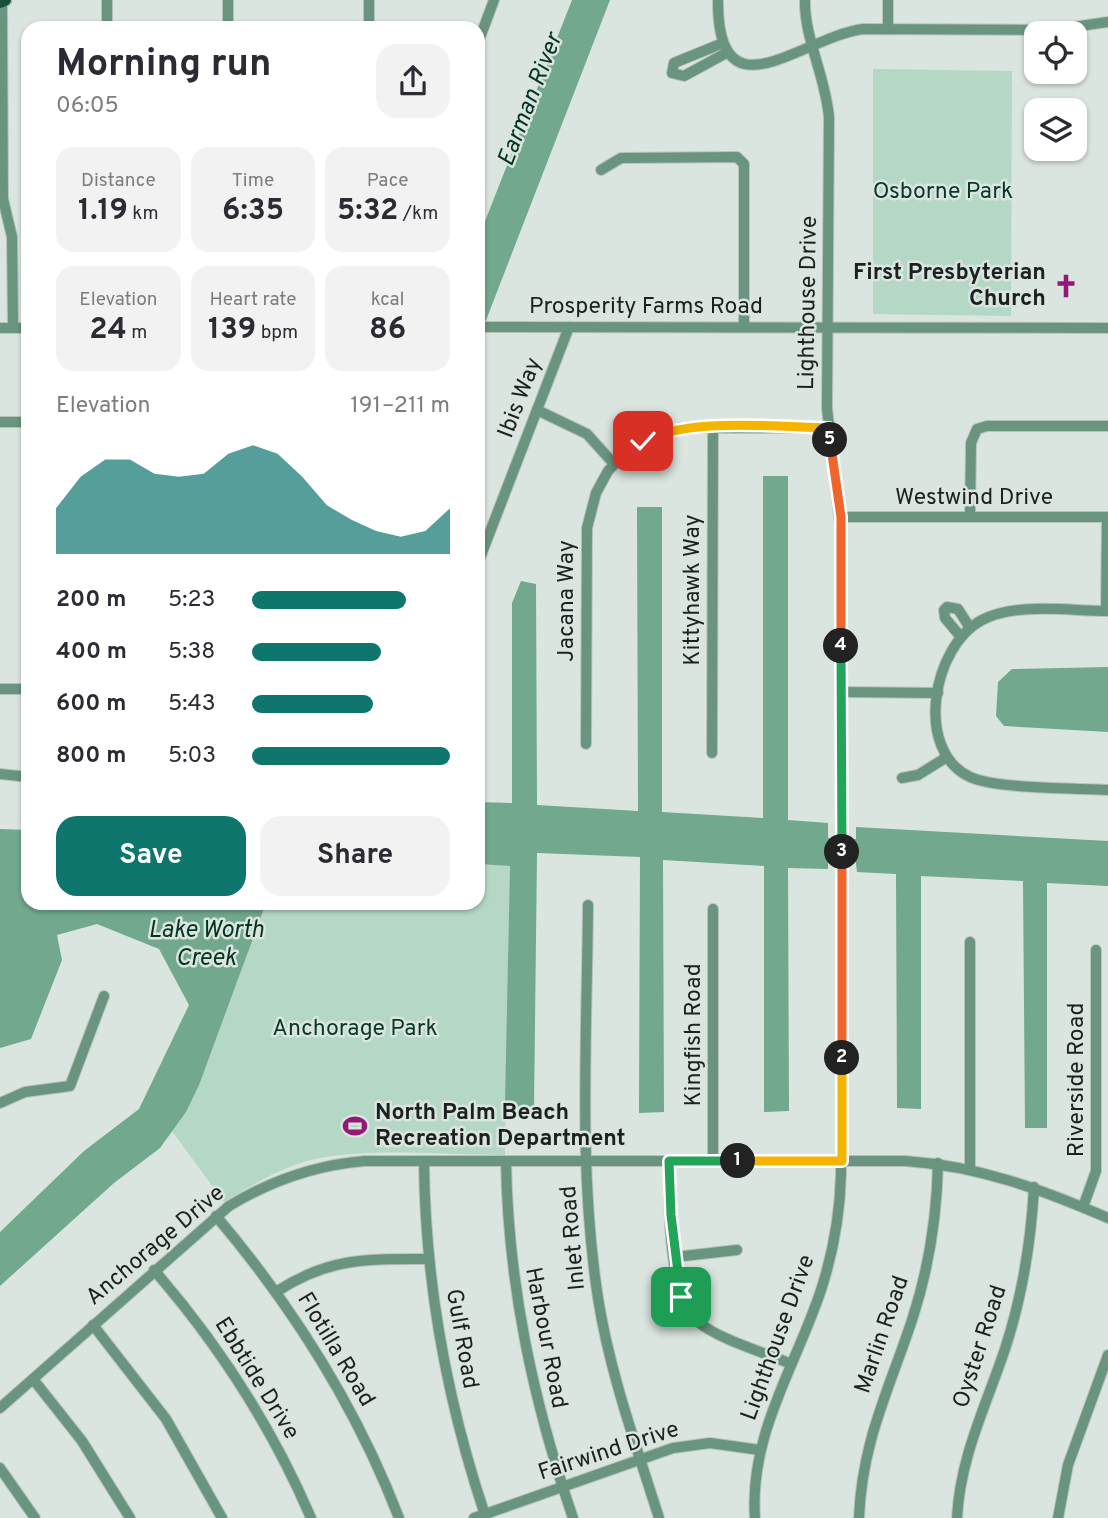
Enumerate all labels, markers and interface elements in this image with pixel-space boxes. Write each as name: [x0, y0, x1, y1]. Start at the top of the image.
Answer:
map controls: [1024, 21, 1087, 161]
button: locate: [1024, 21, 1087, 84]
water label: Earman River: [492, 27, 571, 171]
text: Morning run: [56, 41, 272, 90]
button: share: [376, 44, 450, 118]
text: 06:05: [56, 92, 119, 121]
button: layers: [1024, 98, 1087, 161]
text: Distance: [81, 169, 156, 193]
text: Time: [232, 169, 274, 193]
text: Pace: [367, 169, 409, 193]
park label: Osborne Park: [873, 178, 1013, 207]
text: 1.19: [78, 193, 128, 230]
text: 6:35: [222, 193, 284, 230]
text: 5:32: [337, 193, 398, 230]
text: km: [128, 202, 159, 226]
text: /km: [398, 202, 438, 226]
street label: Lighthouse Drive: [793, 216, 825, 390]
place label: First Presbyterian Church: [853, 259, 1046, 314]
church icon: First Presbyterian Church: [1052, 272, 1080, 300]
text: Elevation: [79, 288, 157, 312]
text: Heart rate: [210, 288, 296, 312]
text: kcal: [371, 288, 405, 312]
street label: Prosperity Farms Road: [529, 293, 763, 322]
text: 24: [89, 312, 127, 349]
text: 139: [208, 312, 256, 349]
text: 86: [369, 312, 406, 349]
text: m: [127, 321, 147, 345]
text: bpm: [256, 321, 298, 345]
street label: Ibis Way: [492, 354, 550, 442]
text: Elevation: [56, 392, 151, 421]
text: 191–211 m: [350, 392, 450, 421]
pin: [613, 411, 673, 471]
icon: check: [624, 422, 662, 460]
pin: 5: [812, 422, 848, 458]
text: 5: [824, 427, 835, 451]
street label: Westwind Drive: [895, 484, 1053, 513]
street label: Kittyhawk Way: [679, 514, 708, 666]
street label: Jacana Way: [553, 540, 582, 662]
text: 200 m: [56, 586, 126, 615]
text: 5:23: [168, 586, 215, 615]
pin: 4: [824, 628, 858, 664]
text: 4: [834, 633, 847, 657]
text: 400 m: [56, 638, 127, 667]
text: 5:38: [168, 638, 215, 667]
text: 600 m: [56, 690, 126, 719]
text: 5:43: [168, 690, 216, 719]
text: 800 m: [56, 742, 126, 771]
text: 5:03: [168, 742, 216, 771]
button: Save: [56, 816, 246, 896]
button: Share: [260, 816, 450, 896]
pin: 3: [824, 834, 860, 870]
text: 3: [836, 839, 847, 863]
water label: Lake Worth Creek: [148, 916, 264, 974]
street label: Kingfish Road: [680, 963, 709, 1107]
street label: Riverside Road: [1063, 1003, 1092, 1157]
park label: Anchorage Park: [272, 1015, 438, 1044]
pin: 2: [824, 1040, 860, 1076]
text: 2: [836, 1045, 847, 1069]
place label: North Palm Beach Recreation Department: [375, 1099, 626, 1154]
sports icon: North Palm Beach Recreation Department: [341, 1112, 369, 1140]
pin: 1: [720, 1144, 756, 1178]
text: 1: [734, 1148, 741, 1172]
street label: Anchorage Drive: [81, 1179, 231, 1313]
street label: Inlet Road: [555, 1184, 593, 1292]
street label: Lighthouse Drive: [736, 1251, 822, 1425]
street label: Harbour Road: [517, 1265, 573, 1411]
pin: [651, 1267, 711, 1327]
street label: Marlin Road: [849, 1272, 917, 1398]
icon: arrive: [662, 1278, 700, 1316]
street label: Oyster Road: [948, 1282, 1014, 1412]
street label: Flotilla Road: [289, 1287, 381, 1413]
street label: Gulf Road: [438, 1287, 484, 1391]
street label: Ebbtide Drive: [207, 1313, 305, 1445]
street label: Fairwind Drive: [535, 1416, 683, 1488]

